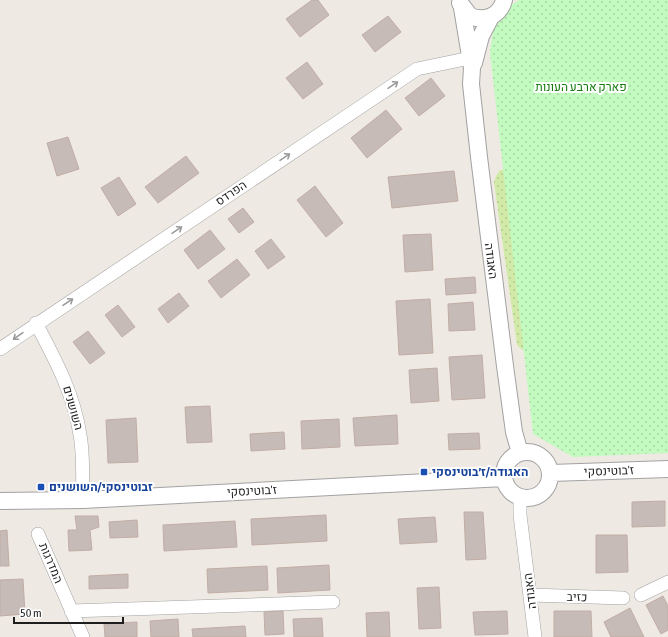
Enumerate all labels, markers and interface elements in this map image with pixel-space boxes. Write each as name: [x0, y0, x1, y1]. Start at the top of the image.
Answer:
park label: פארק ארבע העונות: [535, 80, 627, 94]
one-way arrow: [387, 81, 398, 89]
one-way arrow: [279, 153, 290, 162]
street label: הפרדס: [213, 178, 249, 208]
one-way arrow: [171, 226, 182, 234]
street label: האגודה: [482, 242, 500, 280]
one-way arrow: [63, 298, 74, 306]
one-way arrow: [13, 332, 24, 340]
street label: השושנים: [60, 384, 86, 432]
street label: ז'בוטינסקי: [584, 463, 634, 479]
place label: האגודה/ז׳בוטינסקי: [432, 465, 529, 479]
marker: האגודה/ז׳בוטינסקי: [419, 467, 429, 477]
place label: זבוטינסקי/השושנים: [49, 480, 153, 494]
marker: זבוטינסקי/השושנים: [36, 482, 46, 492]
street label: ז'בוטינסקי: [227, 483, 277, 499]
street label: המדרגות: [36, 541, 66, 585]
street label: האגודה: [521, 572, 539, 610]
street label: כזיב: [566, 590, 588, 604]
scale bar: [14, 599, 123, 625]
text: 50 m: [20, 606, 42, 620]

